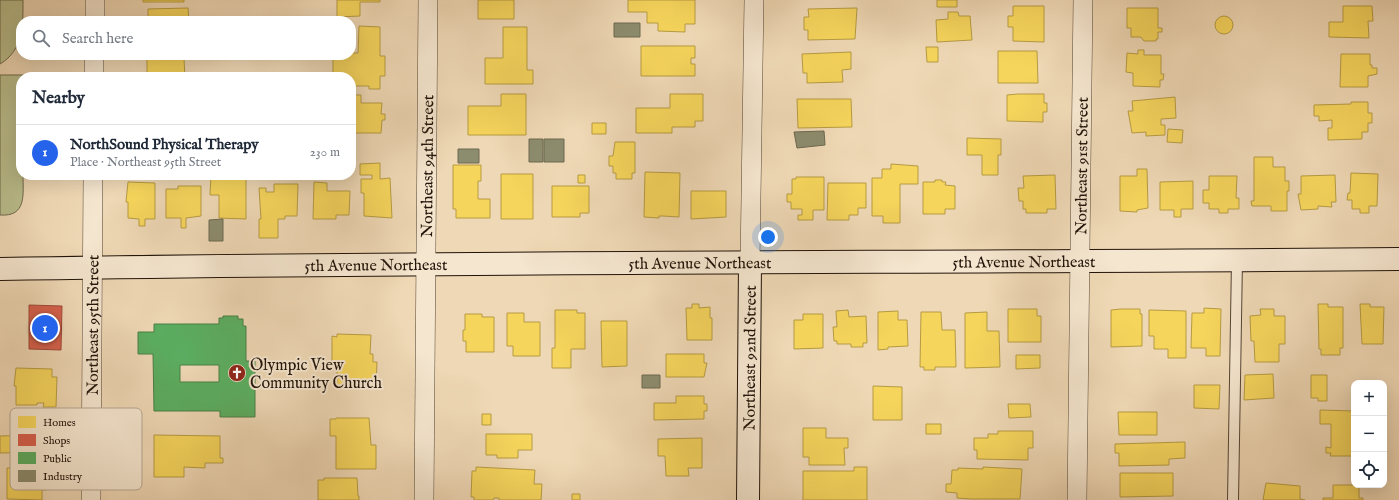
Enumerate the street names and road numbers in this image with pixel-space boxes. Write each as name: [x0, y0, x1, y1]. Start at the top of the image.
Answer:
street label: Northeast 94th Street: [418, 94, 439, 237]
street label: Northeast 91st Street: [1072, 96, 1094, 235]
street label: 5th Avenue Northeast: [952, 253, 1096, 274]
street label: Northeast 95th Street: [84, 254, 105, 395]
street label: 5th Avenue Northeast: [628, 254, 772, 275]
street label: 5th Avenue Northeast: [304, 256, 448, 277]
street label: Northeast 92nd Street: [741, 285, 762, 431]

